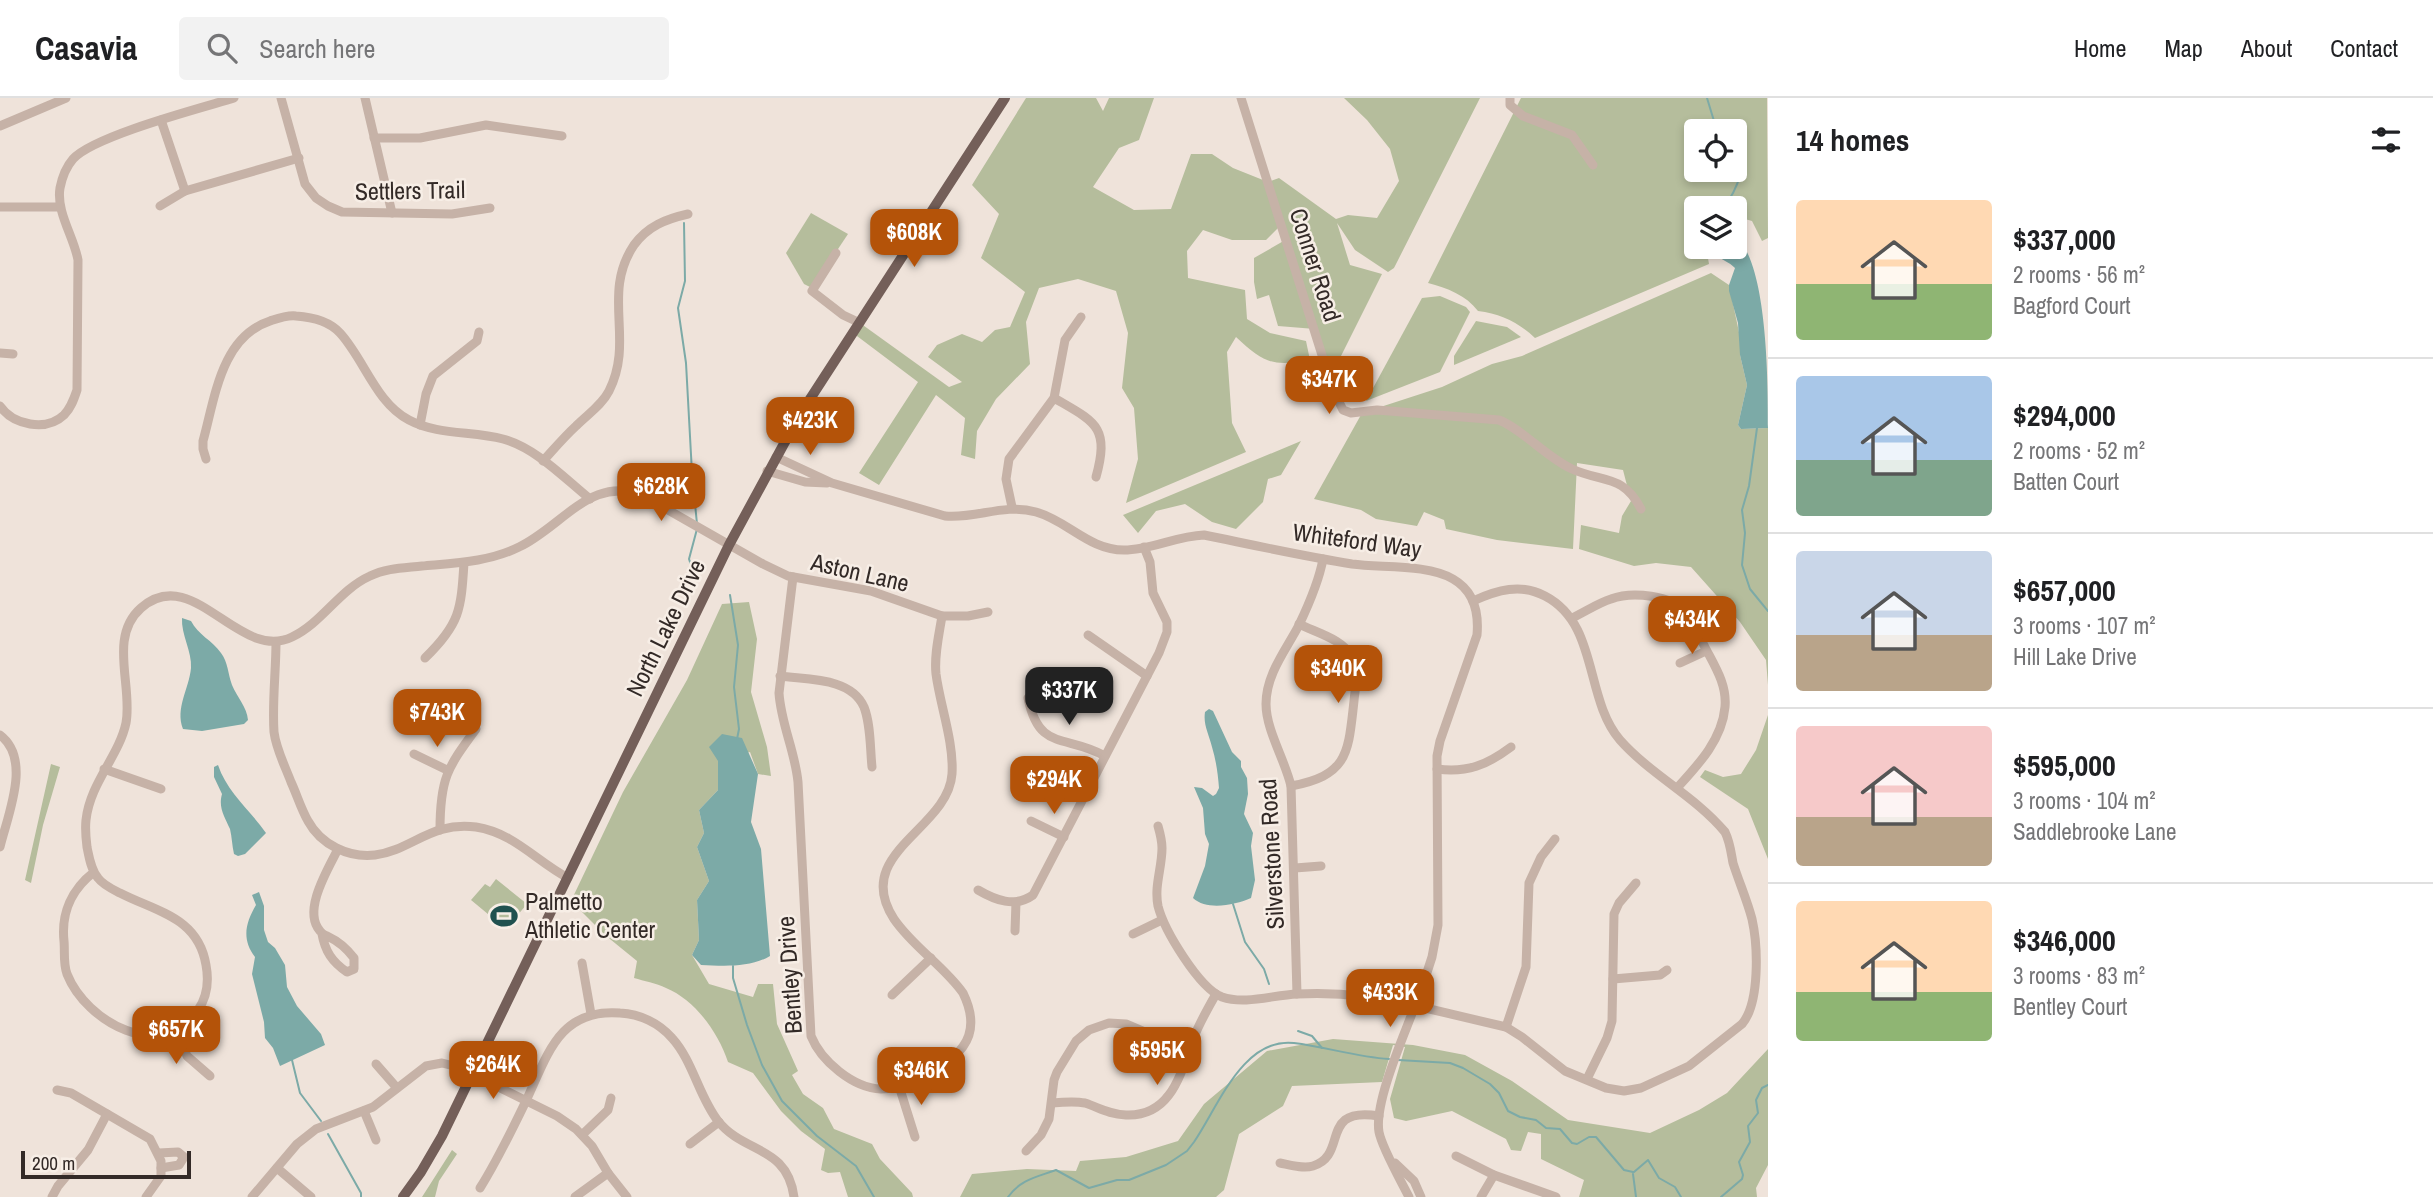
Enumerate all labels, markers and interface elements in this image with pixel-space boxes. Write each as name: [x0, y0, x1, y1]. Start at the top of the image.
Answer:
search box: [179, 17, 669, 80]
text: Casavia: [35, 26, 137, 70]
icon: search: [203, 29, 241, 67]
text: Search here: [259, 31, 375, 66]
text: Home: [2074, 32, 2126, 64]
text: Map: [2164, 32, 2203, 64]
text: About: [2241, 32, 2292, 64]
text: Contact: [2330, 32, 2398, 64]
map controls: [1684, 119, 1747, 259]
button: locate: [1684, 119, 1747, 182]
text: 14 homes: [1796, 120, 1910, 160]
icon: filters: [2367, 121, 2405, 159]
street label: Settlers Trail: [354, 173, 466, 207]
button: layers: [1684, 196, 1747, 259]
street label: Conner Road: [1283, 204, 1349, 325]
pin: $608K: [865, 209, 963, 269]
text: $608K: [886, 216, 942, 247]
text: $337,000: [2013, 219, 2116, 259]
icon: home: [1852, 228, 1936, 312]
text: 2 rooms · 56 m²: [2013, 259, 2145, 290]
text: Bagford Court: [2013, 290, 2130, 321]
pin: $347K: [1280, 356, 1378, 416]
text: $347K: [1301, 363, 1357, 394]
text: $294,000: [2013, 395, 2116, 435]
pin: $423K: [761, 398, 859, 457]
text: $423K: [782, 404, 838, 435]
icon: home: [1852, 404, 1936, 488]
text: 2 rooms · 52 m²: [2013, 435, 2145, 466]
pin: $628K: [612, 464, 710, 523]
text: Batten Court: [2013, 466, 2119, 497]
text: $628K: [633, 470, 689, 501]
street label: Whiteford Way: [1291, 515, 1424, 565]
street label: Aston Lane: [807, 545, 912, 599]
street label: North Lake Drive: [618, 554, 712, 701]
text: $657,000: [2013, 570, 2116, 610]
icon: home: [1852, 579, 1936, 663]
pin: $434K: [1643, 596, 1741, 656]
text: $434K: [1664, 603, 1720, 634]
text: 3 rooms · 107 m²: [2013, 610, 2156, 641]
text: Hill Lake Drive: [2013, 641, 2137, 672]
pin: $340K: [1289, 646, 1387, 705]
text: $340K: [1310, 652, 1366, 683]
pin: $337K: [1020, 668, 1118, 727]
text: $337K: [1041, 674, 1097, 705]
pin: $743K: [388, 690, 486, 749]
text: $743K: [409, 696, 465, 727]
text: $595,000: [2013, 745, 2116, 785]
icon: home: [1852, 754, 1936, 838]
pin: $294K: [1005, 756, 1103, 816]
text: $294K: [1026, 763, 1082, 794]
street label: Silverstone Road: [1251, 778, 1291, 930]
text: 3 rooms · 104 m²: [2013, 785, 2156, 816]
text: Saddlebrooke Lane: [2013, 816, 2177, 847]
place label: Palmetto Athletic Center: [524, 885, 656, 945]
sports icon: Palmetto Athletic Center: [489, 901, 519, 931]
street label: Bentley Drive: [769, 915, 809, 1035]
text: $346,000: [2013, 920, 2116, 960]
icon: home: [1852, 929, 1936, 1013]
text: 3 rooms · 83 m²: [2013, 960, 2145, 991]
pin: $433K: [1341, 970, 1439, 1029]
text: $433K: [1362, 976, 1418, 1007]
text: Bentley Court: [2013, 991, 2127, 1022]
pin: $657K: [127, 1006, 225, 1066]
text: $657K: [148, 1013, 204, 1044]
pin: $595K: [1108, 1028, 1206, 1087]
text: $595K: [1129, 1034, 1185, 1065]
pin: $264K: [444, 1042, 542, 1101]
text: $264K: [465, 1048, 521, 1079]
pin: $346K: [872, 1048, 970, 1107]
text: $346K: [893, 1054, 949, 1085]
scale bar: [21, 1148, 191, 1180]
text: 200 m: [32, 1150, 75, 1176]

